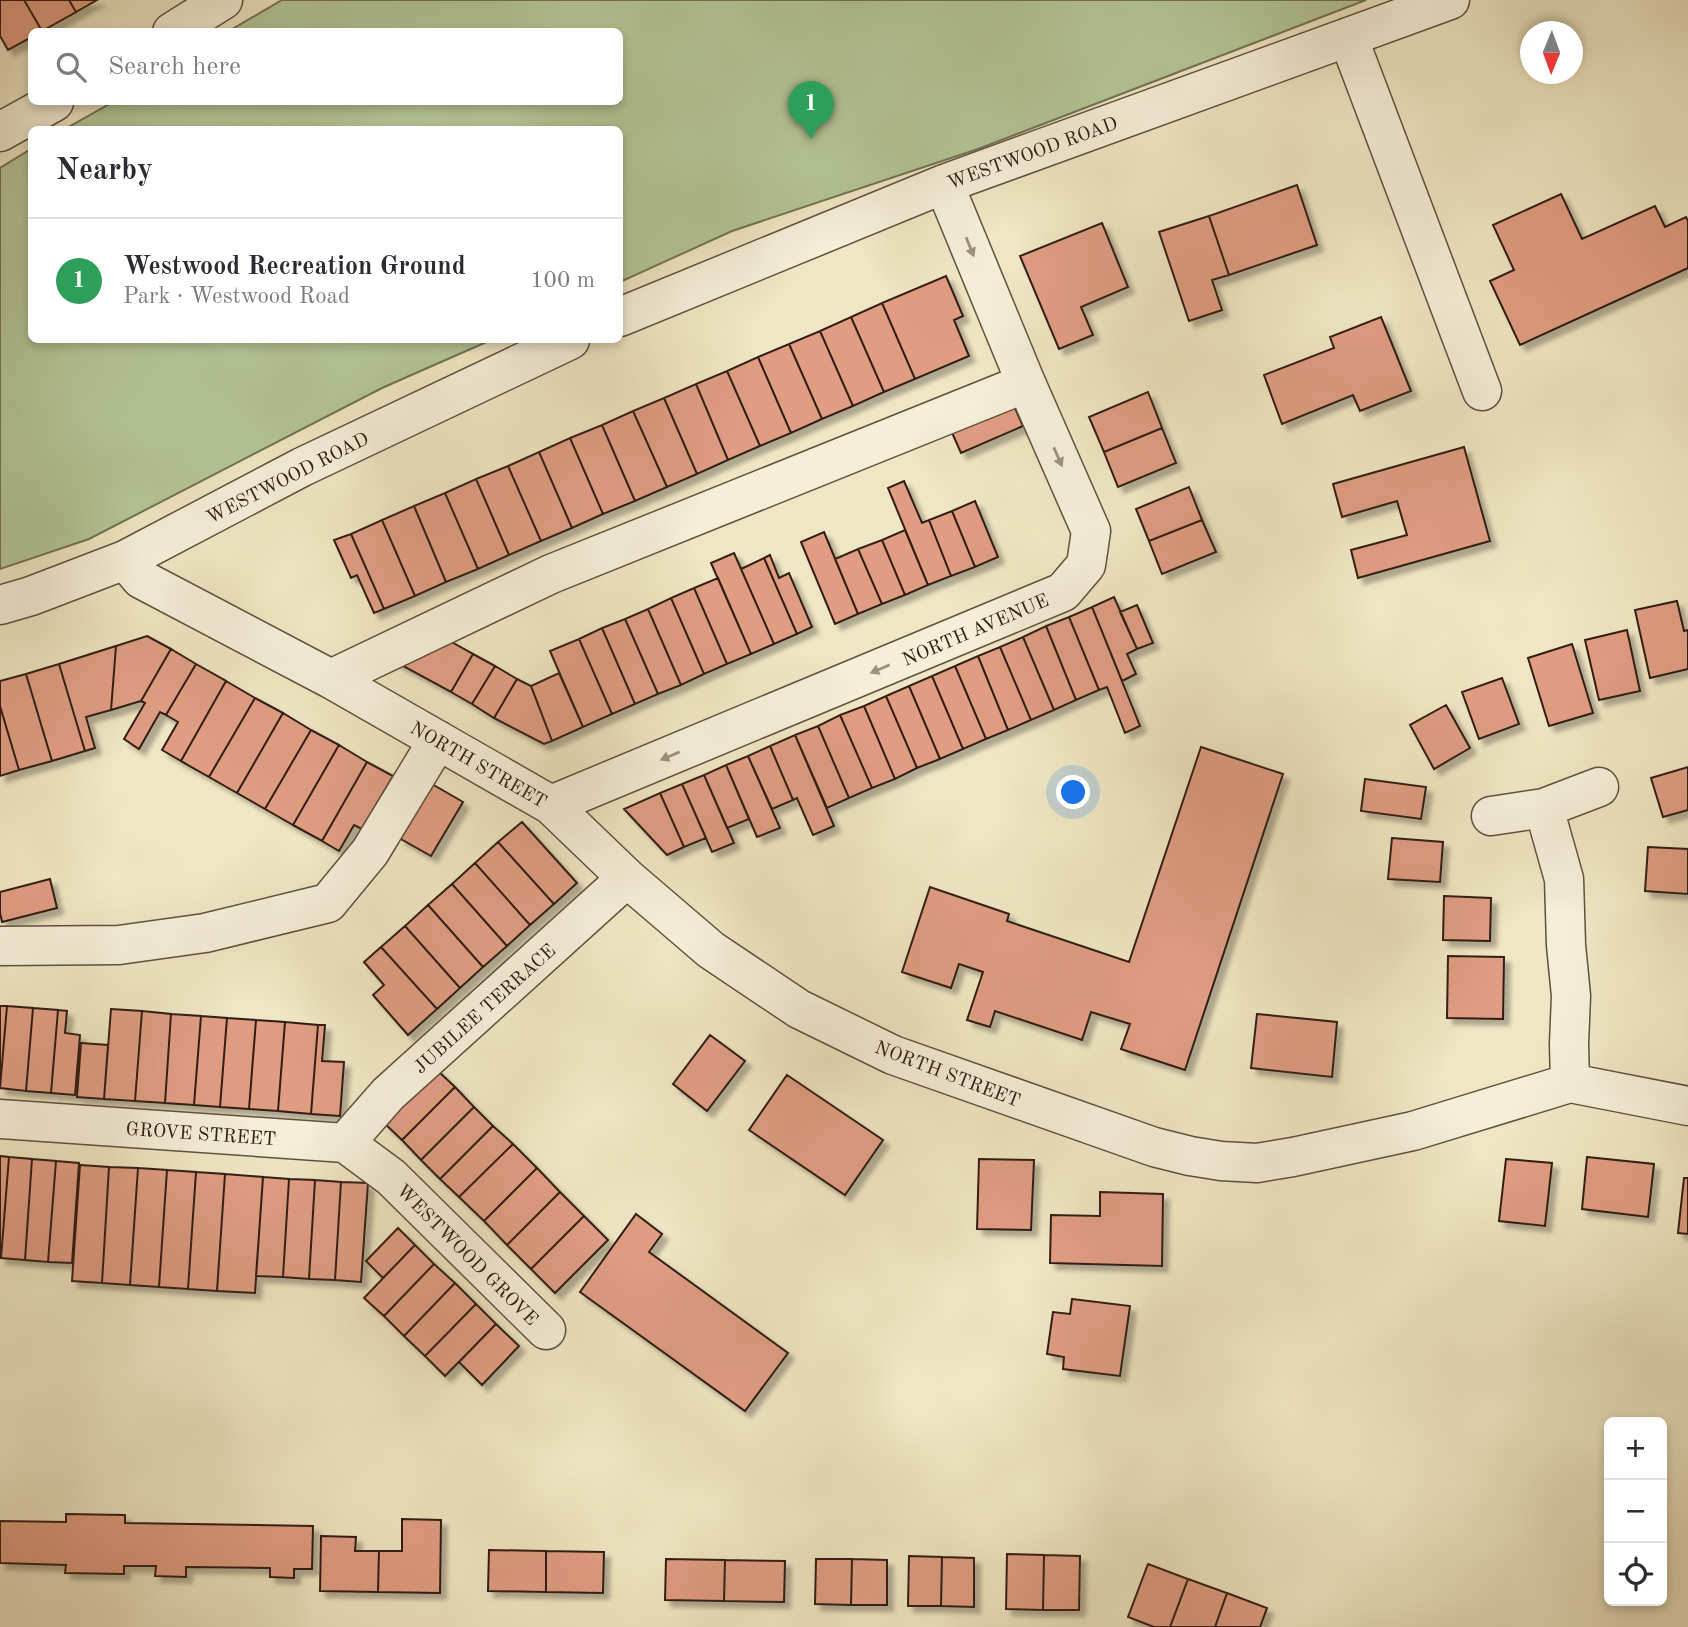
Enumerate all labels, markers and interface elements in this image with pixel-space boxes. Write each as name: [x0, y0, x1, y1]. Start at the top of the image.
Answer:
north arrow: [1520, 21, 1583, 84]
search box: [28, 28, 623, 105]
icon: search: [52, 48, 90, 86]
text: Search here: [108, 54, 241, 80]
pin: 1: [788, 81, 834, 139]
street label: WESTWOOD ROAD: [945, 115, 1121, 194]
text: Nearby: [56, 156, 153, 186]
one-way arrow: [964, 237, 976, 257]
text: Westwood Recreation Ground: [123, 254, 466, 280]
text: 1: [72, 269, 86, 292]
text: 100 m: [530, 269, 595, 292]
text: Park · Westwood Road: [123, 285, 350, 308]
street label: WESTWOOD ROAD: [204, 430, 372, 528]
one-way arrow: [1053, 446, 1064, 467]
street label: NORTH AVENUE: [900, 592, 1052, 671]
one-way arrow: [869, 663, 890, 674]
street label: NORTH STREET: [406, 719, 549, 813]
one-way arrow: [660, 750, 680, 762]
your location: [1056, 775, 1090, 809]
street label: JUBILEE TERRACE: [411, 941, 560, 1078]
street label: NORTH STREET: [872, 1039, 1022, 1112]
street label: GROVE STREET: [125, 1121, 277, 1150]
street label: WESTWOOD GROVE: [392, 1181, 541, 1330]
map controls: [1604, 1417, 1667, 1606]
button: +: [1604, 1417, 1667, 1480]
button: −: [1604, 1480, 1667, 1543]
button: locate: [1604, 1543, 1667, 1606]

